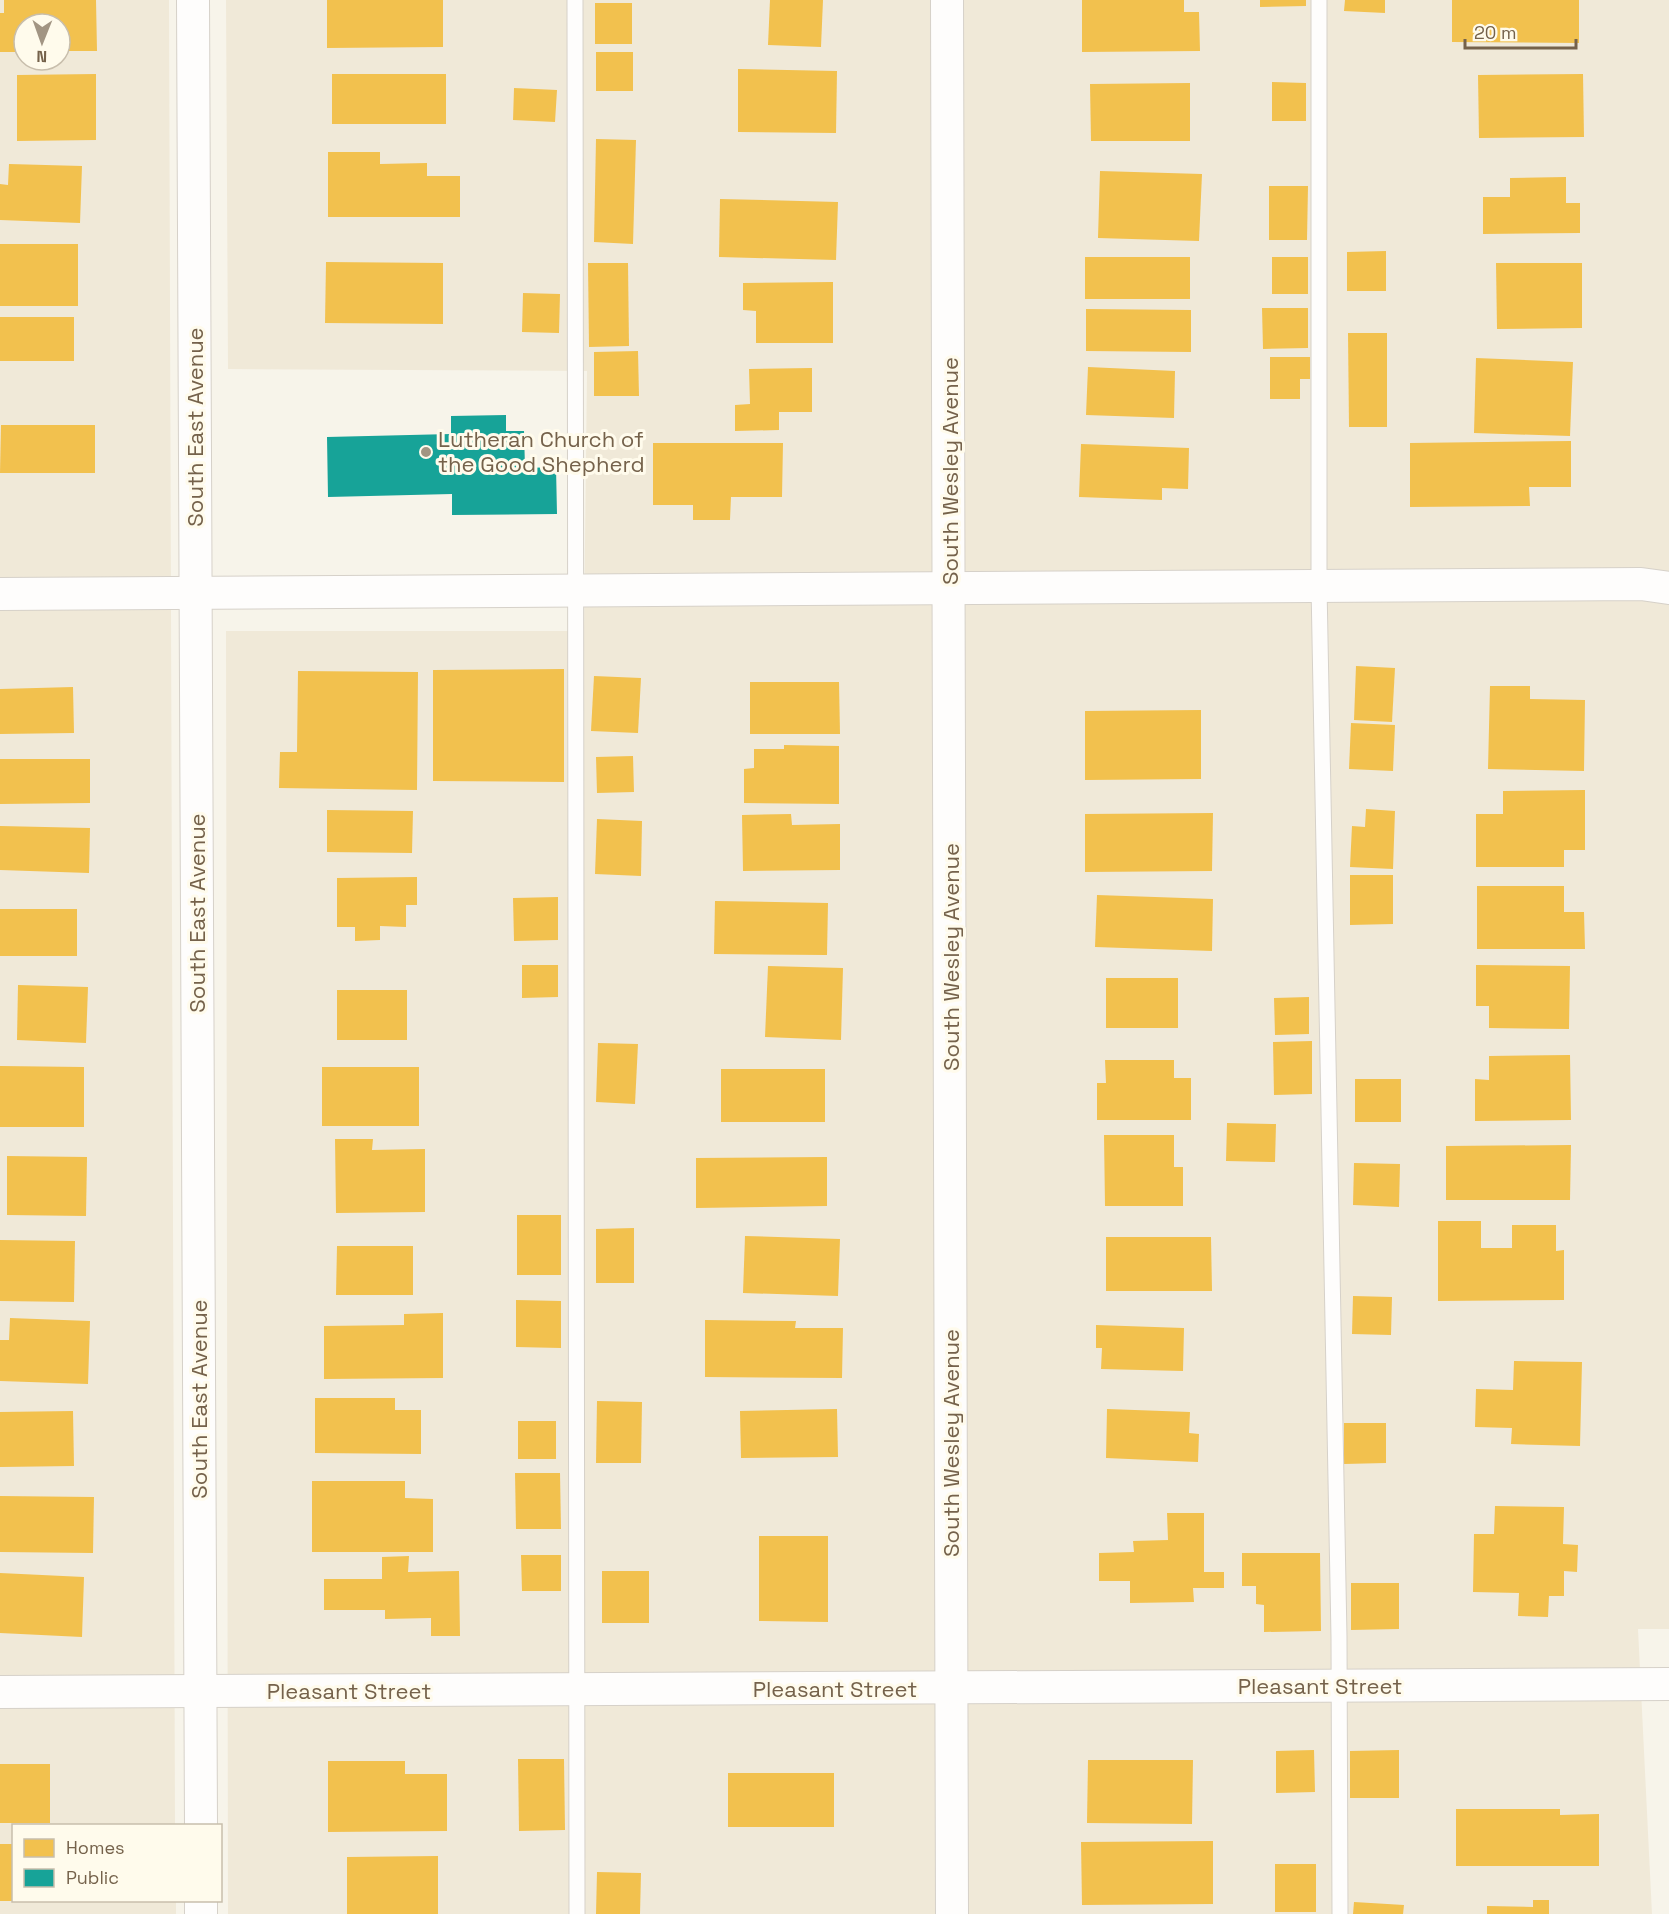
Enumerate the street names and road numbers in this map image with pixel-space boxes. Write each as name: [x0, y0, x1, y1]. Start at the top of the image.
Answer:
street label: South East Avenue: [181, 327, 209, 527]
street label: South Wesley Avenue: [936, 357, 964, 585]
street label: South East Avenue: [183, 813, 211, 1013]
street label: South Wesley Avenue: [937, 843, 965, 1071]
street label: South East Avenue: [185, 1299, 213, 1499]
street label: South Wesley Avenue: [937, 1329, 965, 1557]
street label: Pleasant Street: [1238, 1672, 1402, 1700]
street label: Pleasant Street: [753, 1675, 917, 1703]
street label: Pleasant Street: [267, 1677, 431, 1705]

